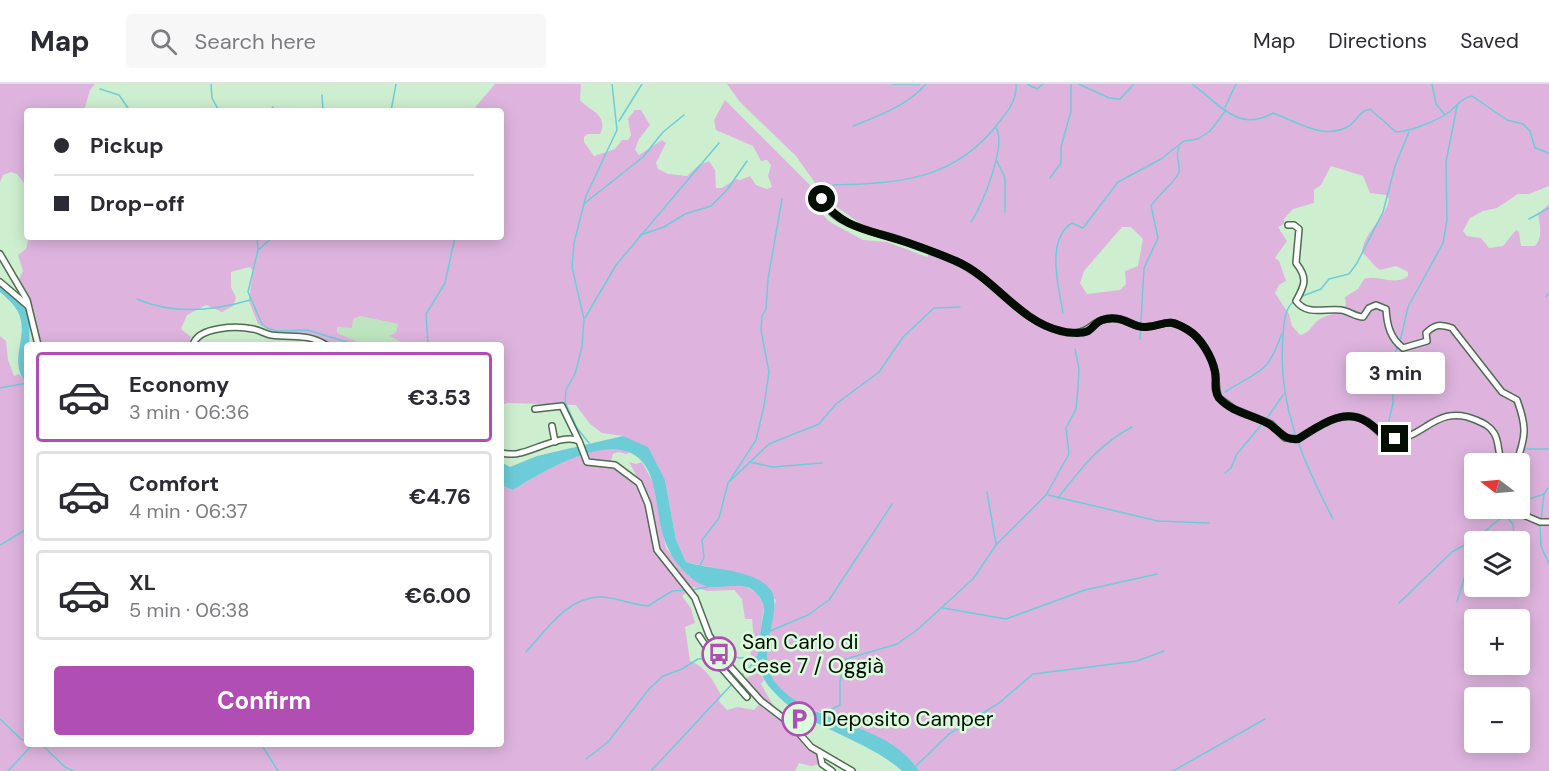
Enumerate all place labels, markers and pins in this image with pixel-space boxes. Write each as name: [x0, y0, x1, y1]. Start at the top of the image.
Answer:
place label: San Carlo di Cese 7 / Oggià: [742, 628, 884, 680]
bus stop icon: San Carlo di Cese 7 / Oggià: [701, 636, 737, 672]
parking icon: Deposito Camper: [781, 701, 817, 737]
place label: Deposito Camper: [822, 705, 994, 733]

